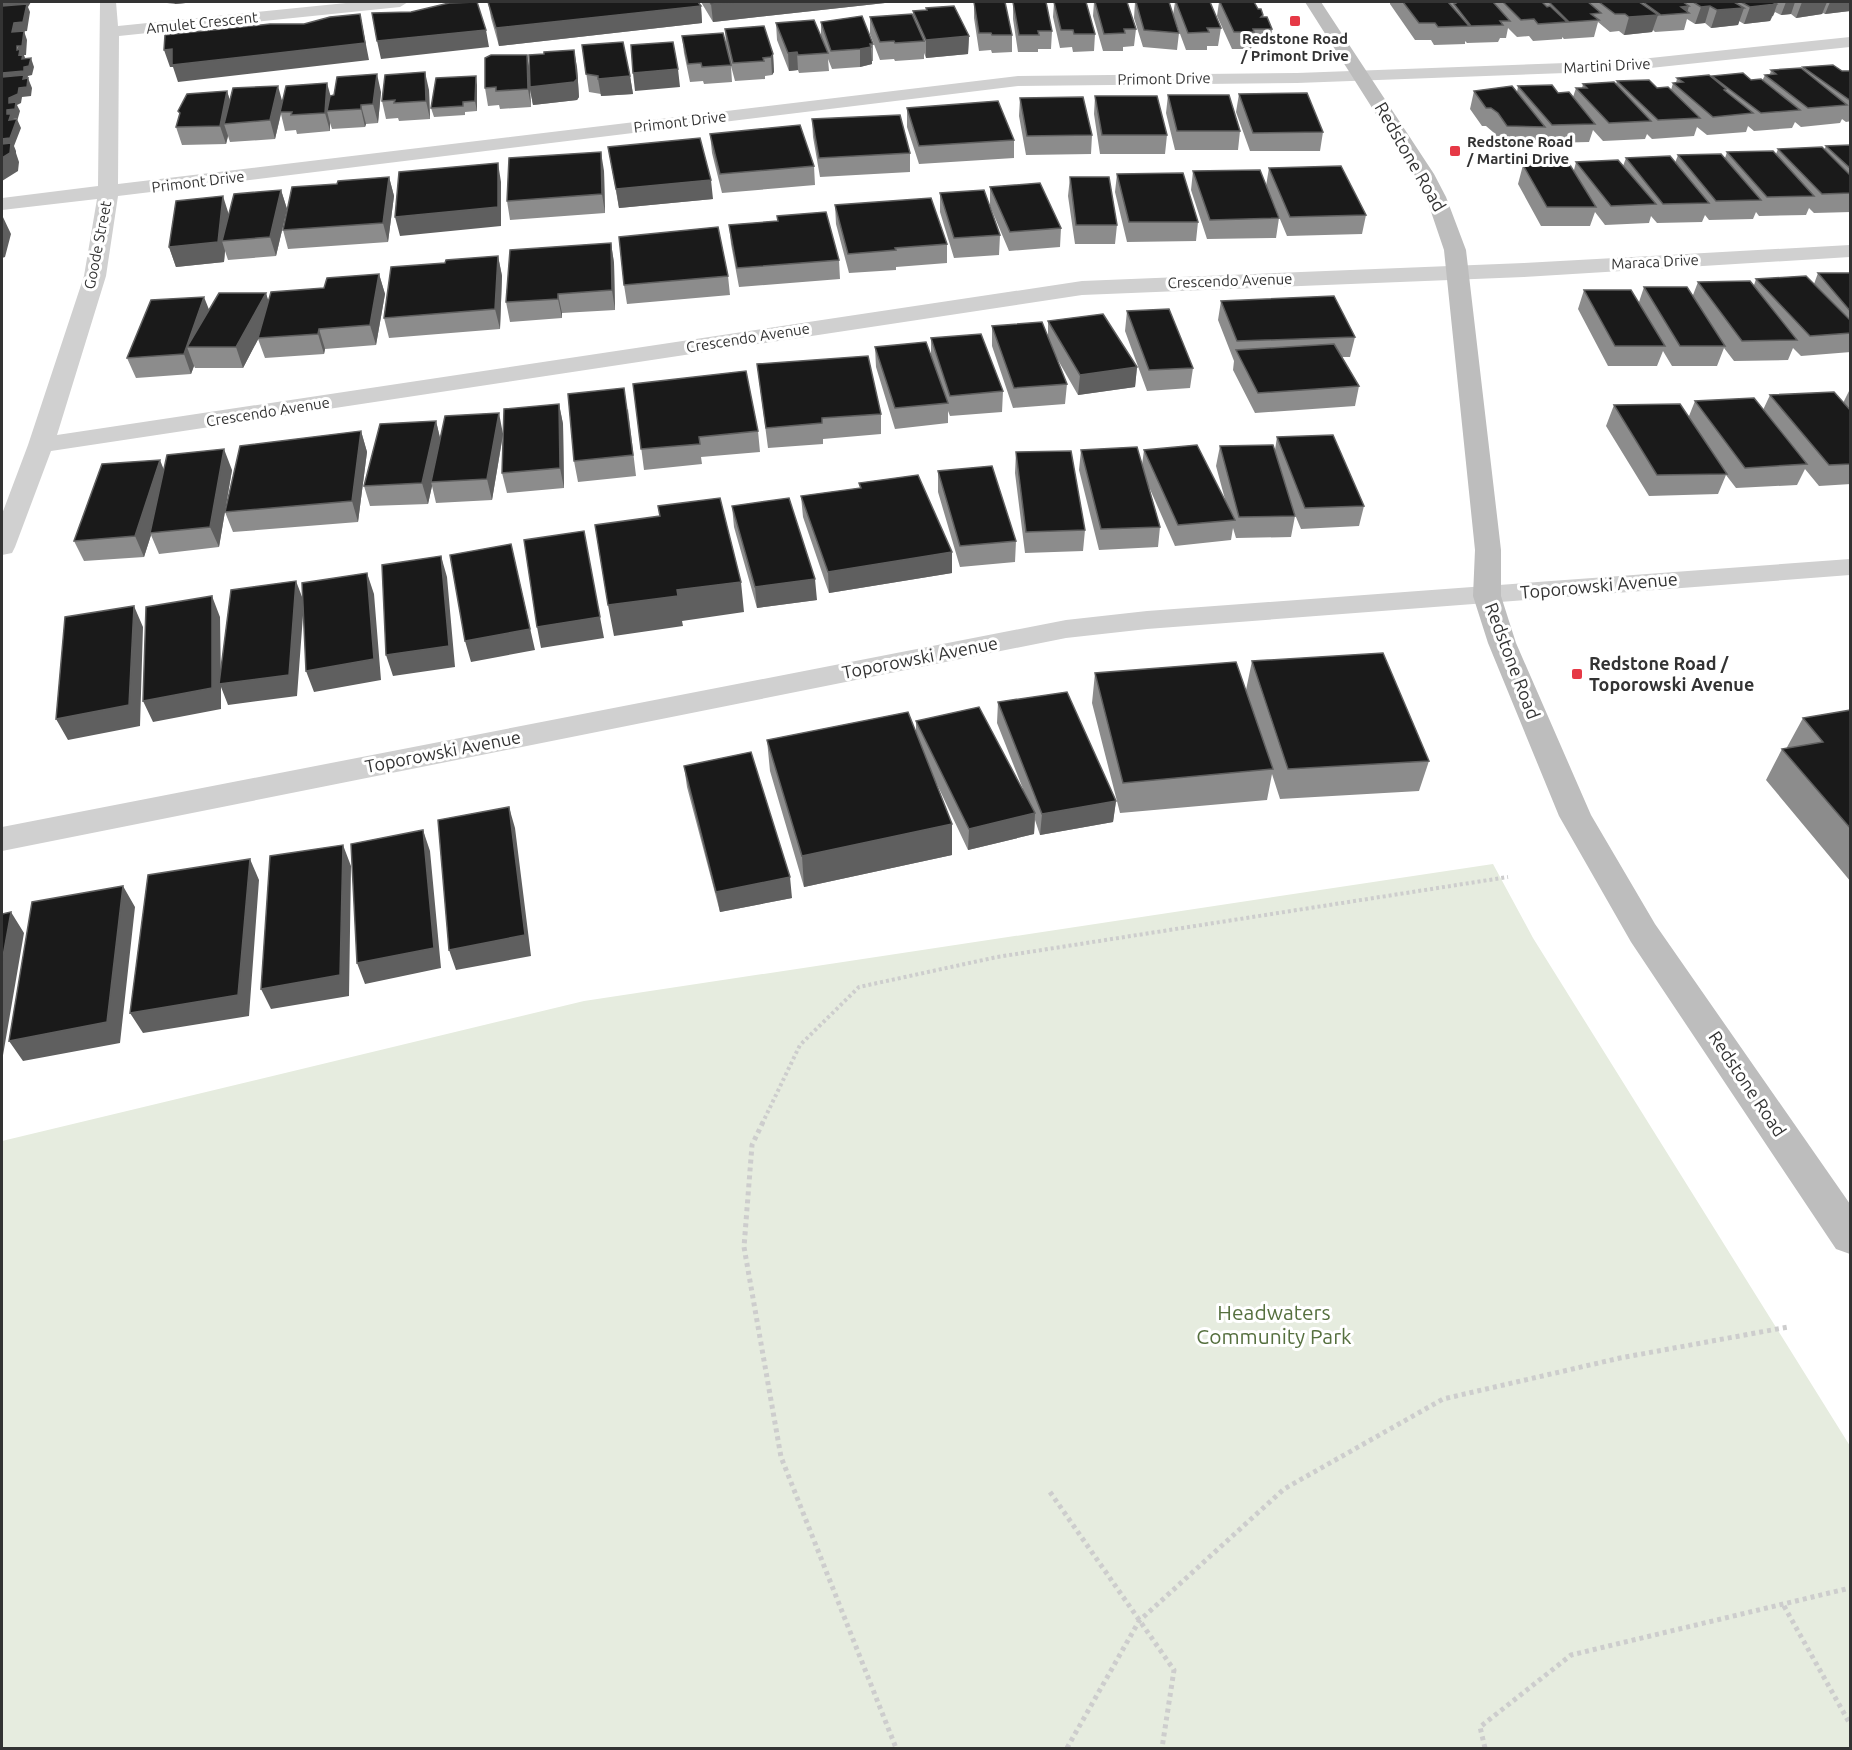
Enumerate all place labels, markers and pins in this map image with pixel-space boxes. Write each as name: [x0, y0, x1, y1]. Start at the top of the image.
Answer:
marker: Redstone Road / Primont Drive: [1288, 14, 1302, 28]
place label: Redstone Road / Primont Drive: [1240, 30, 1349, 64]
place label: Redstone Road / Martini Drive: [1466, 133, 1573, 167]
marker: Redstone Road / Martini Drive: [1448, 144, 1462, 158]
place label: Redstone Road / Toporowski Avenue: [1589, 653, 1754, 694]
marker: Redstone Road / Toporowski Avenue: [1570, 667, 1584, 681]

